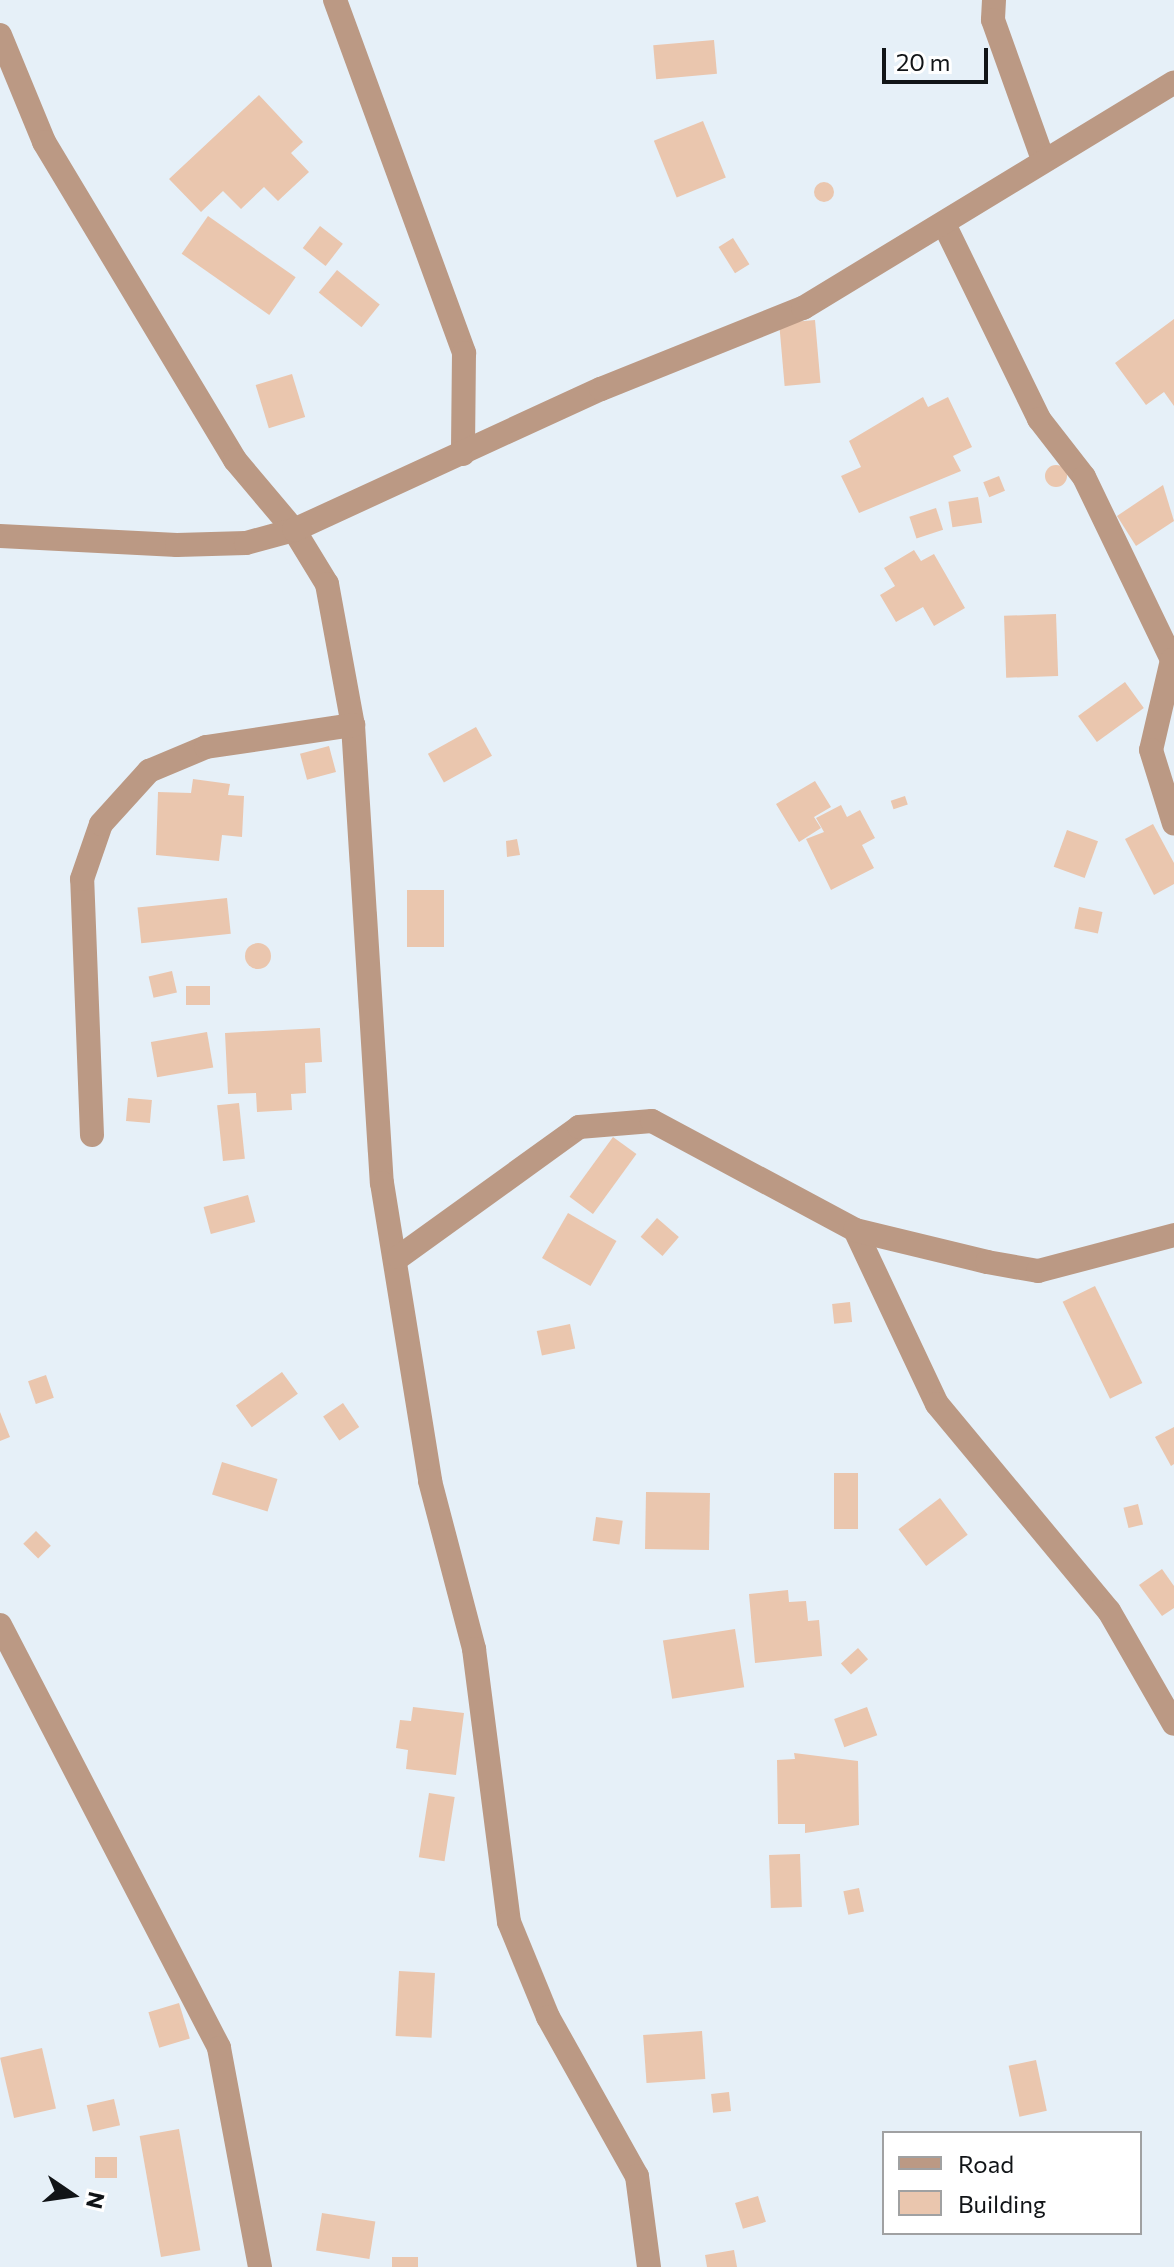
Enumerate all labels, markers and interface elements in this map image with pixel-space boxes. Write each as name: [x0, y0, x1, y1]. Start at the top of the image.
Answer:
scale bar: [886, 32, 992, 82]
text: 20 m: [896, 47, 950, 76]
legend: [882, 2131, 1142, 2235]
text: Road: [958, 2149, 1014, 2178]
north arrow: [32, 2155, 112, 2235]
text: N: [81, 2189, 111, 2212]
text: Building: [958, 2189, 1046, 2218]

